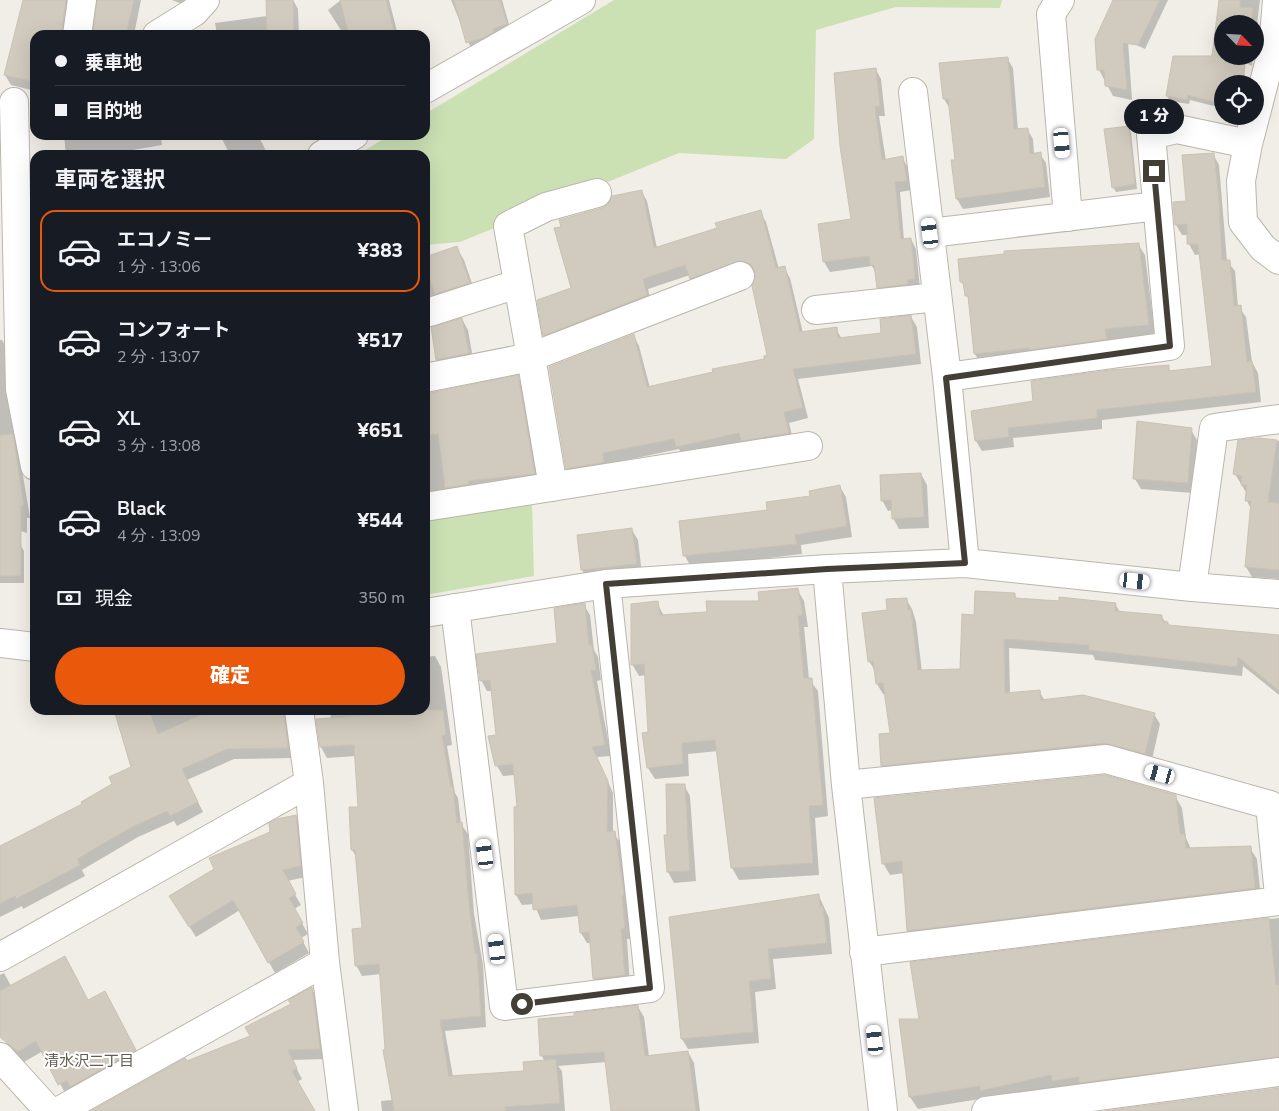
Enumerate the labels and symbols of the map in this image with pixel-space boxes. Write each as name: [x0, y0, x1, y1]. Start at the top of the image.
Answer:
north arrow: [1214, 15, 1264, 65]
callout: 1 分: [1124, 99, 1184, 134]
car: [1053, 127, 1070, 159]
route end: [1143, 160, 1165, 182]
car: [920, 217, 939, 249]
car: [1119, 572, 1150, 590]
car: [1143, 763, 1176, 785]
car: [475, 838, 494, 870]
car: [487, 933, 506, 965]
route start: [511, 993, 533, 1015]
car: [865, 1024, 884, 1056]
district label: 清水沢二丁目: [44, 1051, 134, 1071]

